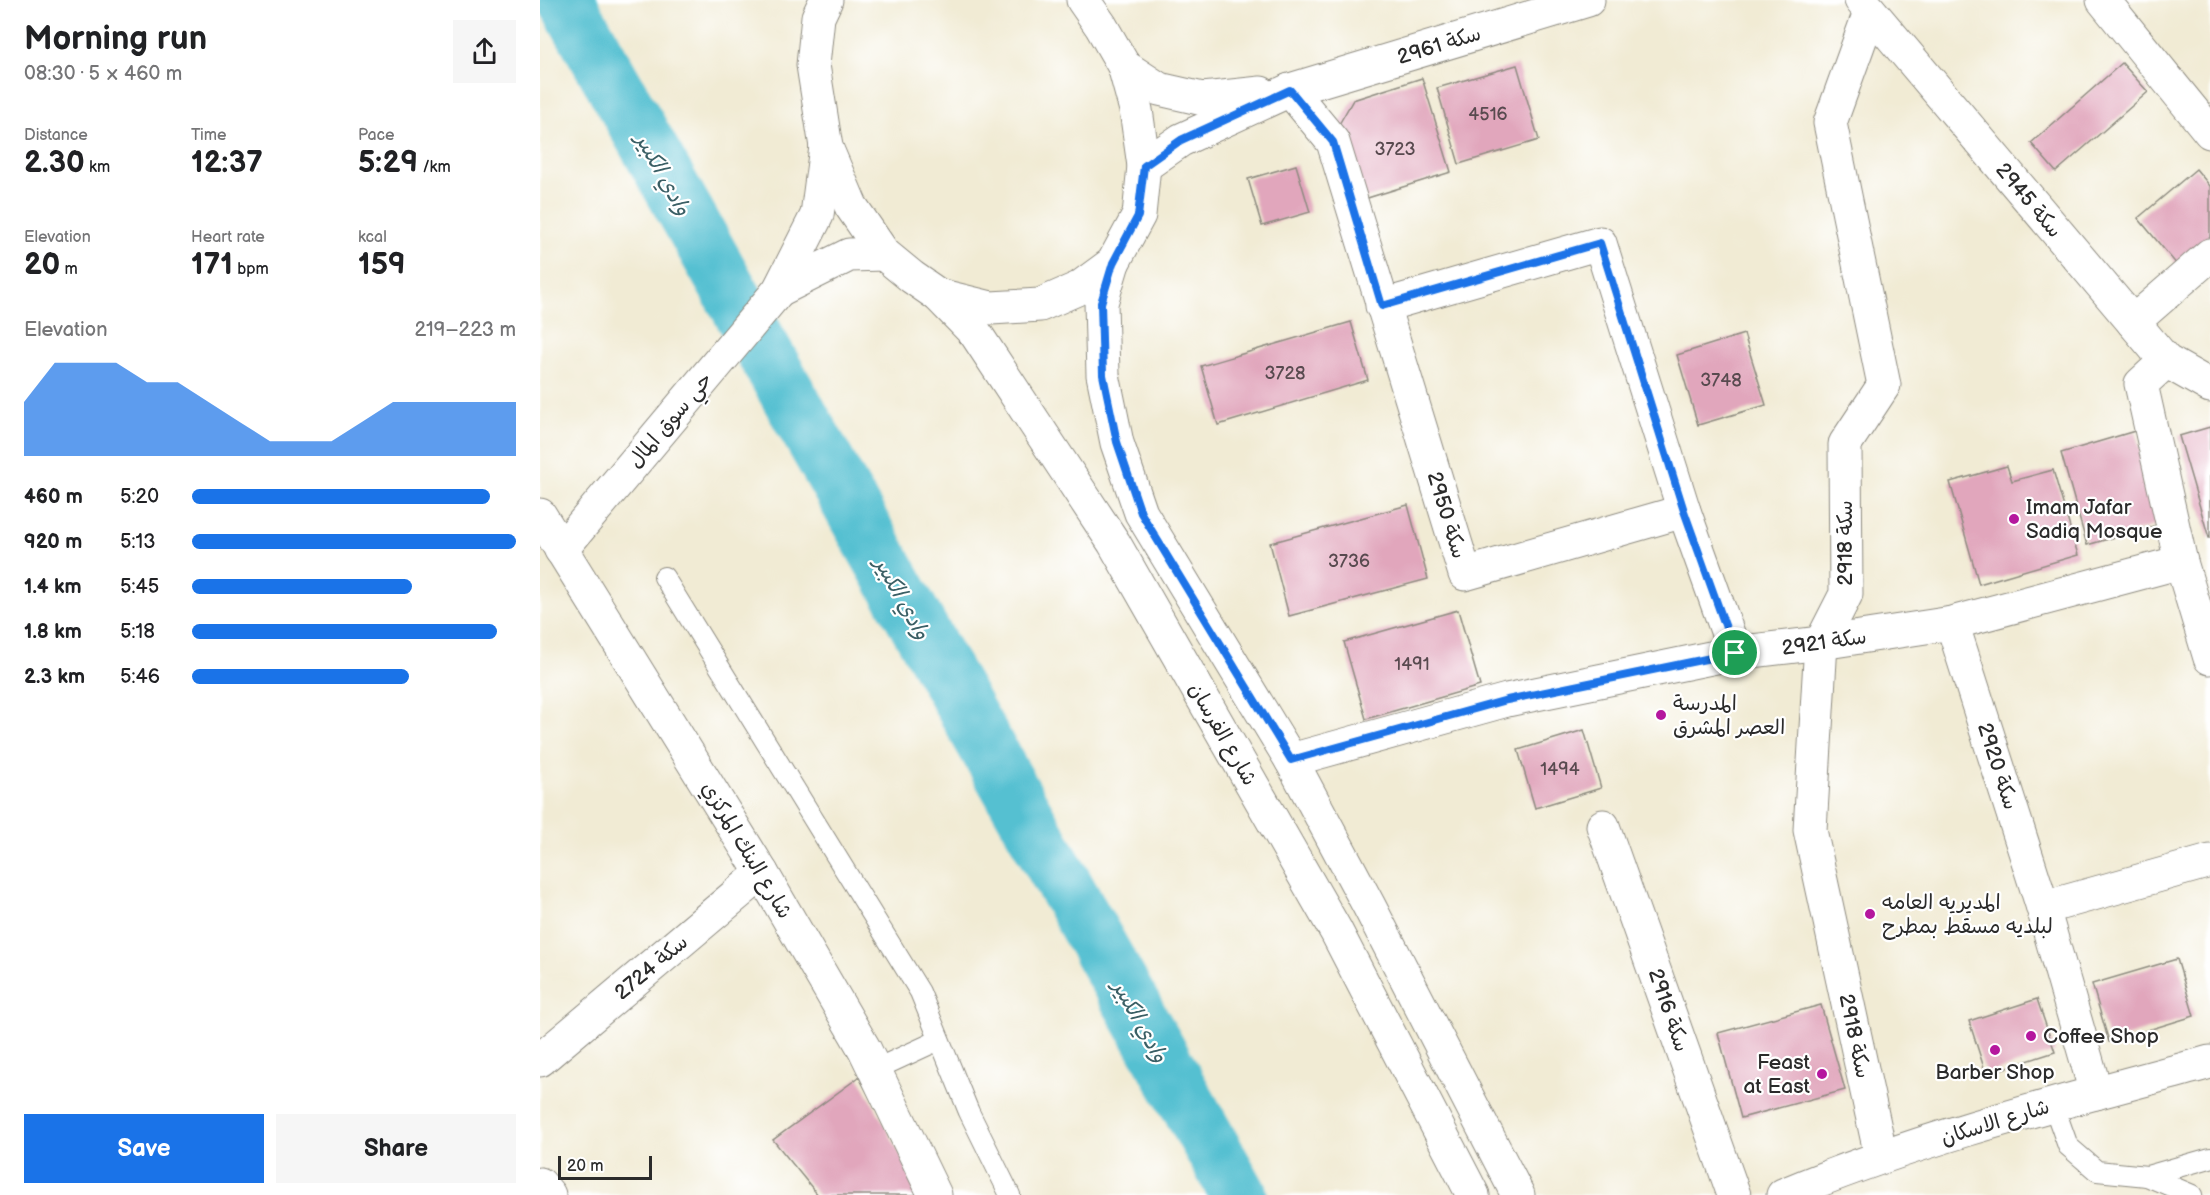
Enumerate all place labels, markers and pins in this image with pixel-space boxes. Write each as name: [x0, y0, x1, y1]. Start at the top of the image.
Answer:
place label: Imam Jafar Sadiq Mosque: [2026, 495, 2162, 544]
marker: Imam Jafar Sadiq Mosque: [2007, 512, 2021, 526]
pin: [1709, 627, 1760, 678]
place label: المدرسة العصر المشرق: [1673, 691, 1785, 740]
marker: المدرسة العصر المشرق: [1654, 708, 1668, 722]
place label: المديريه العامه لبلديه مسقط بمطرح: [1882, 890, 2053, 940]
marker: المديريه العامه لبلديه مسقط بمطرح: [1863, 907, 1877, 921]
place label: Coffee Shop: [2043, 1024, 2159, 1049]
marker: Coffee Shop: [2024, 1029, 2038, 1043]
marker: Barber Shop: [1988, 1043, 2002, 1057]
place label: Feast at East: [1743, 1050, 1811, 1099]
place label: Barber Shop: [1935, 1060, 2055, 1085]
marker: Feast at East: [1815, 1067, 1829, 1081]

